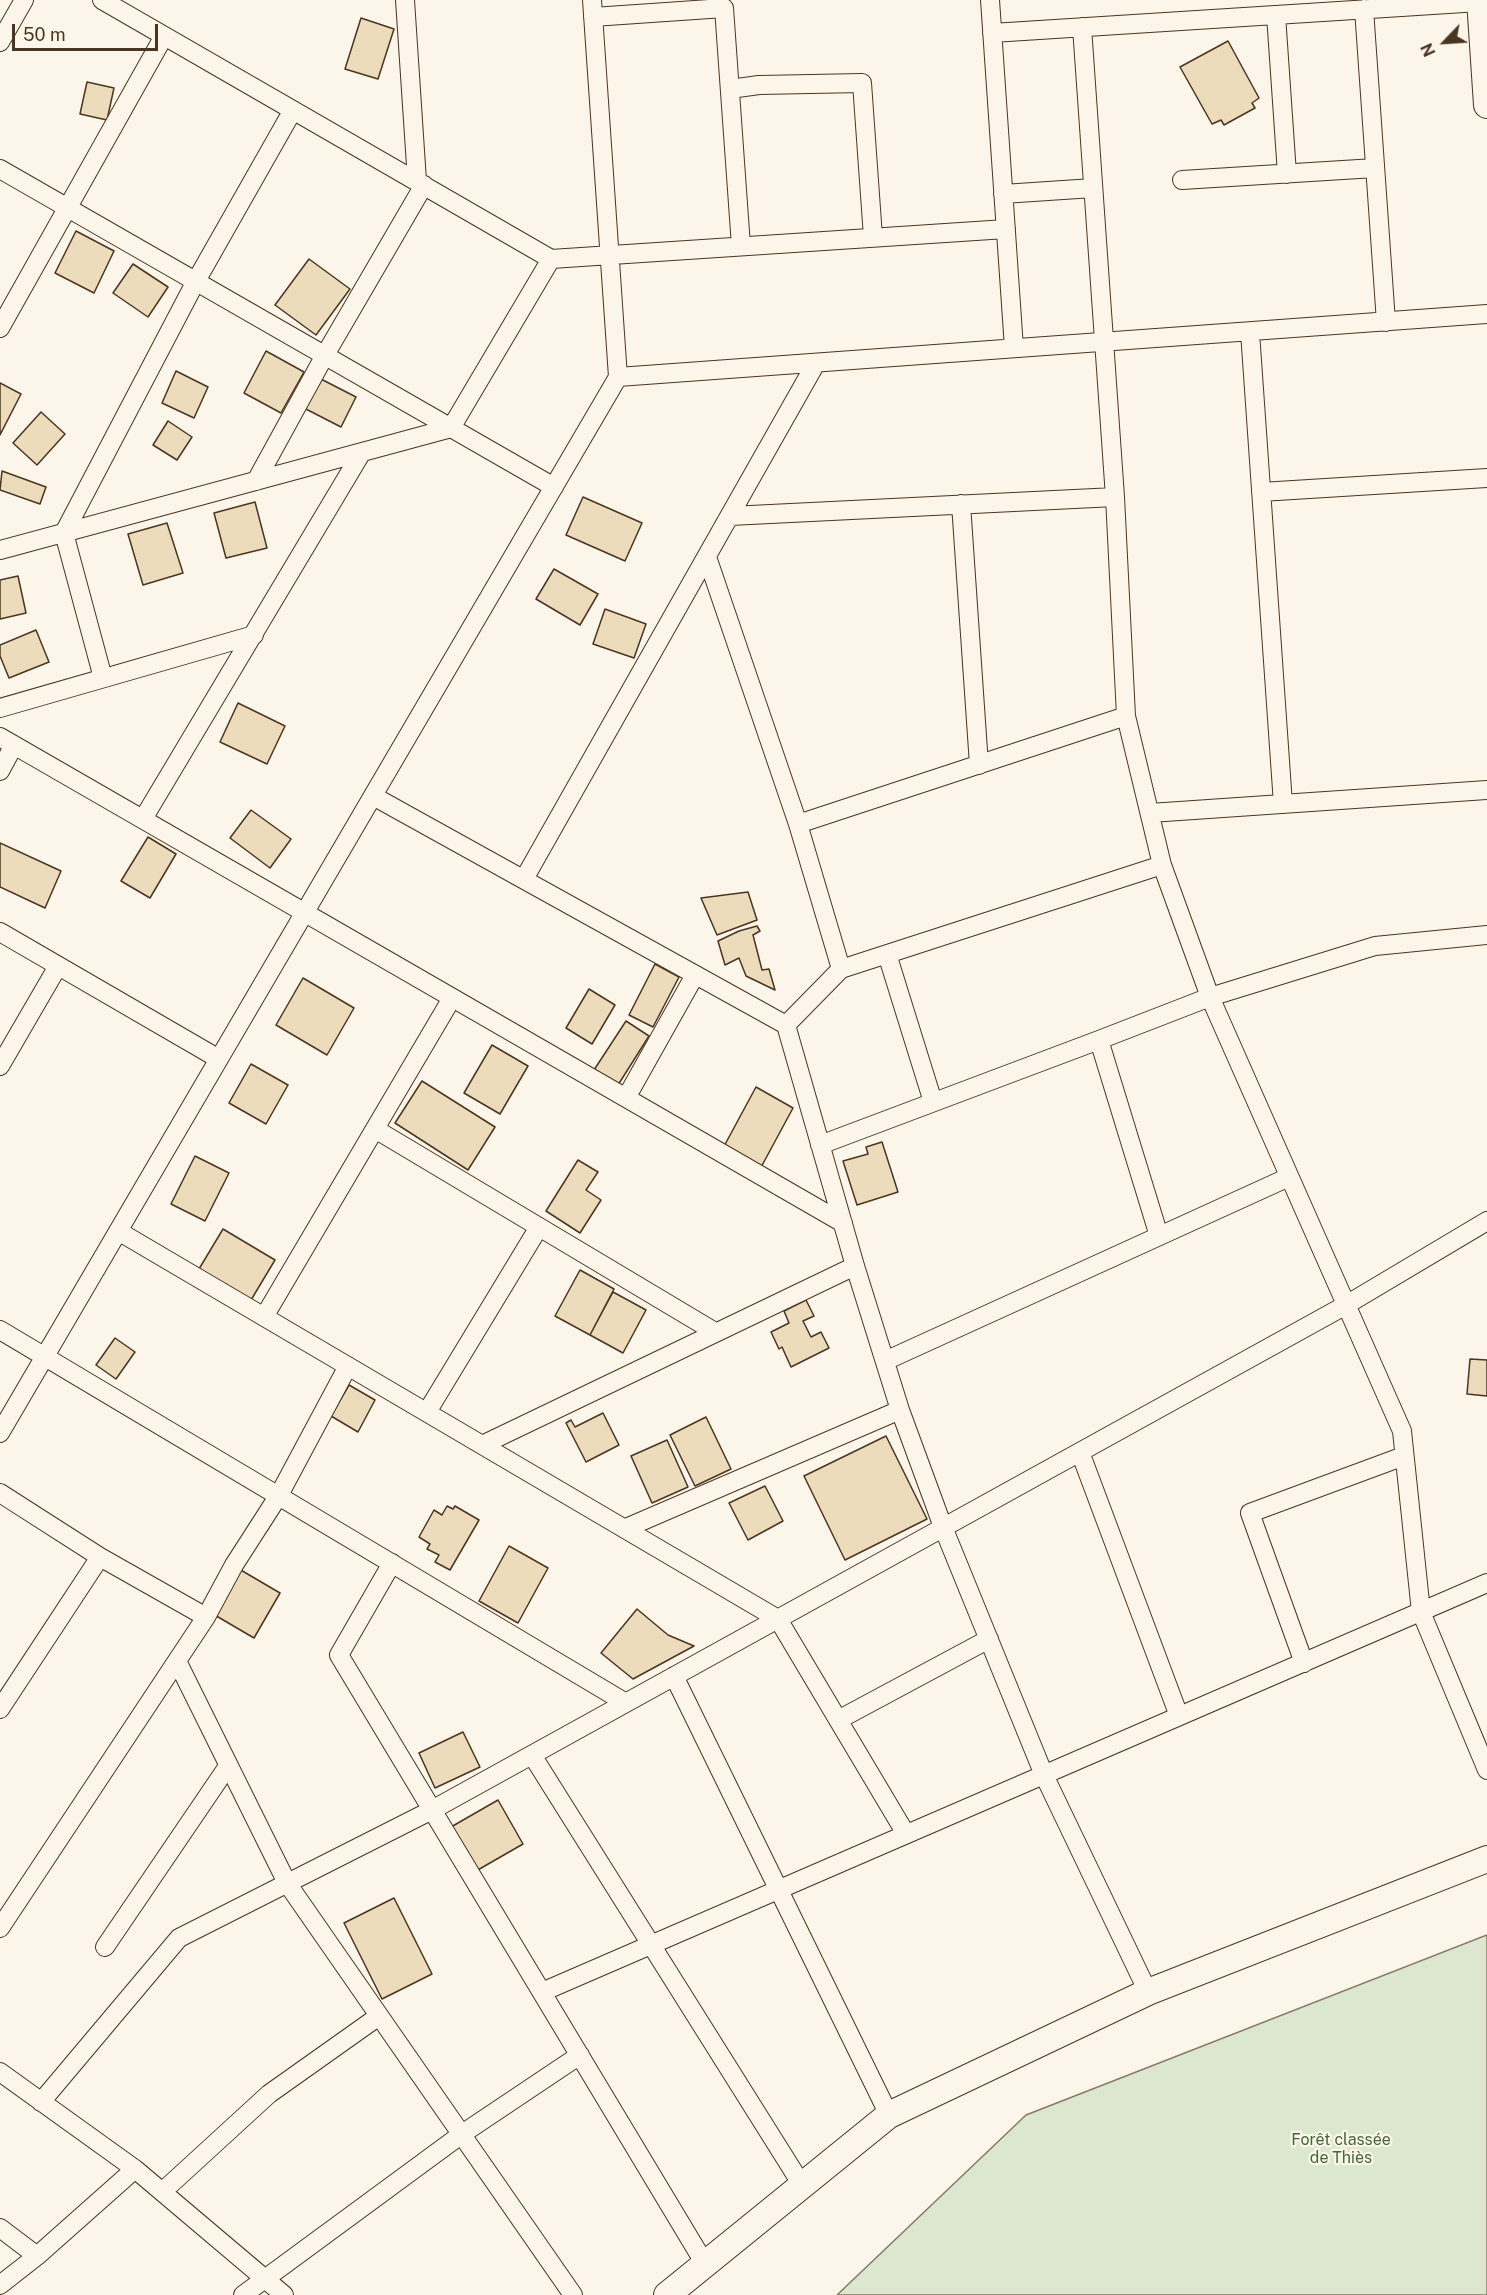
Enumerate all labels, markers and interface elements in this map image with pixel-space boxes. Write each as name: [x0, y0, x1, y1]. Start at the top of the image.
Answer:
scale bar: [15, 12, 160, 50]
north arrow: [1415, 12, 1475, 72]
text: 50 m: [23, 24, 66, 45]
text: N: [1417, 40, 1439, 60]
park label: Forêt classée de Thiès: [1291, 2130, 1391, 2168]

